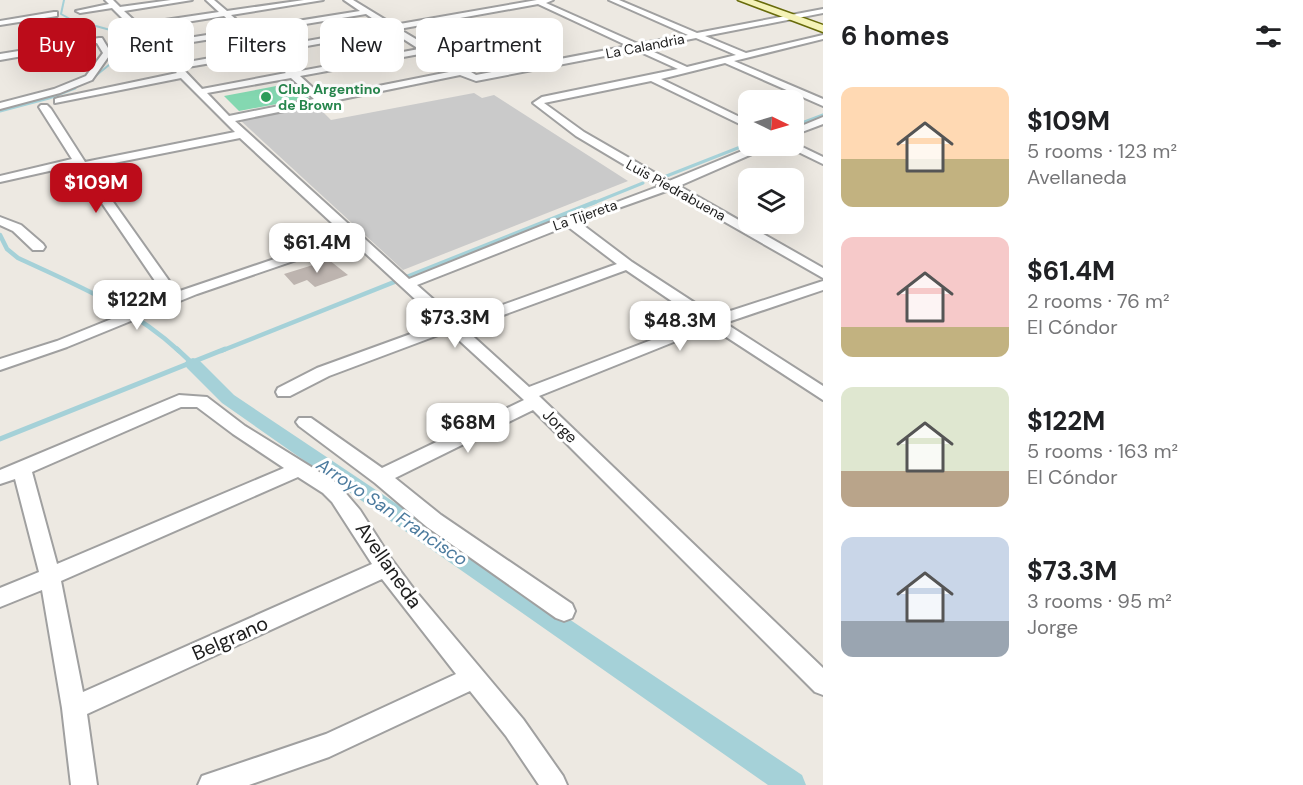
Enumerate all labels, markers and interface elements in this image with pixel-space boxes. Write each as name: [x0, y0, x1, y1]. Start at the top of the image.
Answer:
chip: Buy: [18, 18, 96, 72]
chip: Rent: [108, 18, 194, 72]
chip: Filters: [206, 18, 308, 72]
chip: New: [320, 18, 404, 72]
chip: Apartment: [416, 18, 563, 72]
text: 6 homes: [841, 19, 949, 53]
icon: filters: [1252, 20, 1285, 53]
street label: La Calandria: [604, 30, 686, 62]
place label: Club Argentino de Brown: [278, 80, 381, 114]
marker: Club Argentino de Brown: [259, 90, 273, 104]
north arrow: [738, 90, 804, 156]
map controls: [738, 90, 804, 234]
text: $109M: [1027, 104, 1110, 138]
icon: home: [889, 111, 961, 183]
text: 5 rooms · 123 m²: [1027, 138, 1177, 164]
street label: Luis Piedrabuena: [623, 155, 729, 225]
pin: $109M: [54, 163, 138, 214]
text: Avellaneda: [1027, 164, 1127, 190]
button: layers: [738, 168, 804, 234]
text: $109M: [64, 169, 128, 195]
street label: La Tijereta: [550, 196, 620, 234]
pin: $61.4M: [268, 223, 366, 274]
text: $61.4M: [283, 229, 351, 255]
text: $61.4M: [1027, 254, 1115, 288]
icon: home: [889, 261, 961, 333]
pin: $122M: [95, 280, 179, 331]
text: $122M: [107, 286, 167, 312]
text: 2 rooms · 76 m²: [1027, 288, 1170, 314]
pin: $73.3M: [406, 298, 504, 349]
pin: $48.3M: [631, 301, 729, 352]
text: $73.3M: [420, 304, 490, 330]
text: $48.3M: [644, 307, 716, 333]
text: El Cóndor: [1027, 314, 1118, 340]
pin: $68M: [432, 403, 504, 454]
street label: Jorge: [538, 404, 582, 448]
text: $122M: [1027, 404, 1105, 438]
text: $68M: [440, 409, 496, 435]
icon: home: [889, 411, 961, 483]
text: 5 rooms · 163 m²: [1027, 438, 1178, 464]
water label: Arroyo San Francisco: [311, 452, 472, 572]
text: El Cóndor: [1027, 464, 1118, 490]
street label: Avellaneda: [350, 517, 428, 613]
text: $73.3M: [1027, 554, 1117, 588]
icon: home: [889, 561, 961, 633]
text: 3 rooms · 95 m²: [1027, 588, 1172, 614]
street label: Belgrano: [188, 610, 272, 666]
text: Jorge: [1027, 614, 1078, 640]

